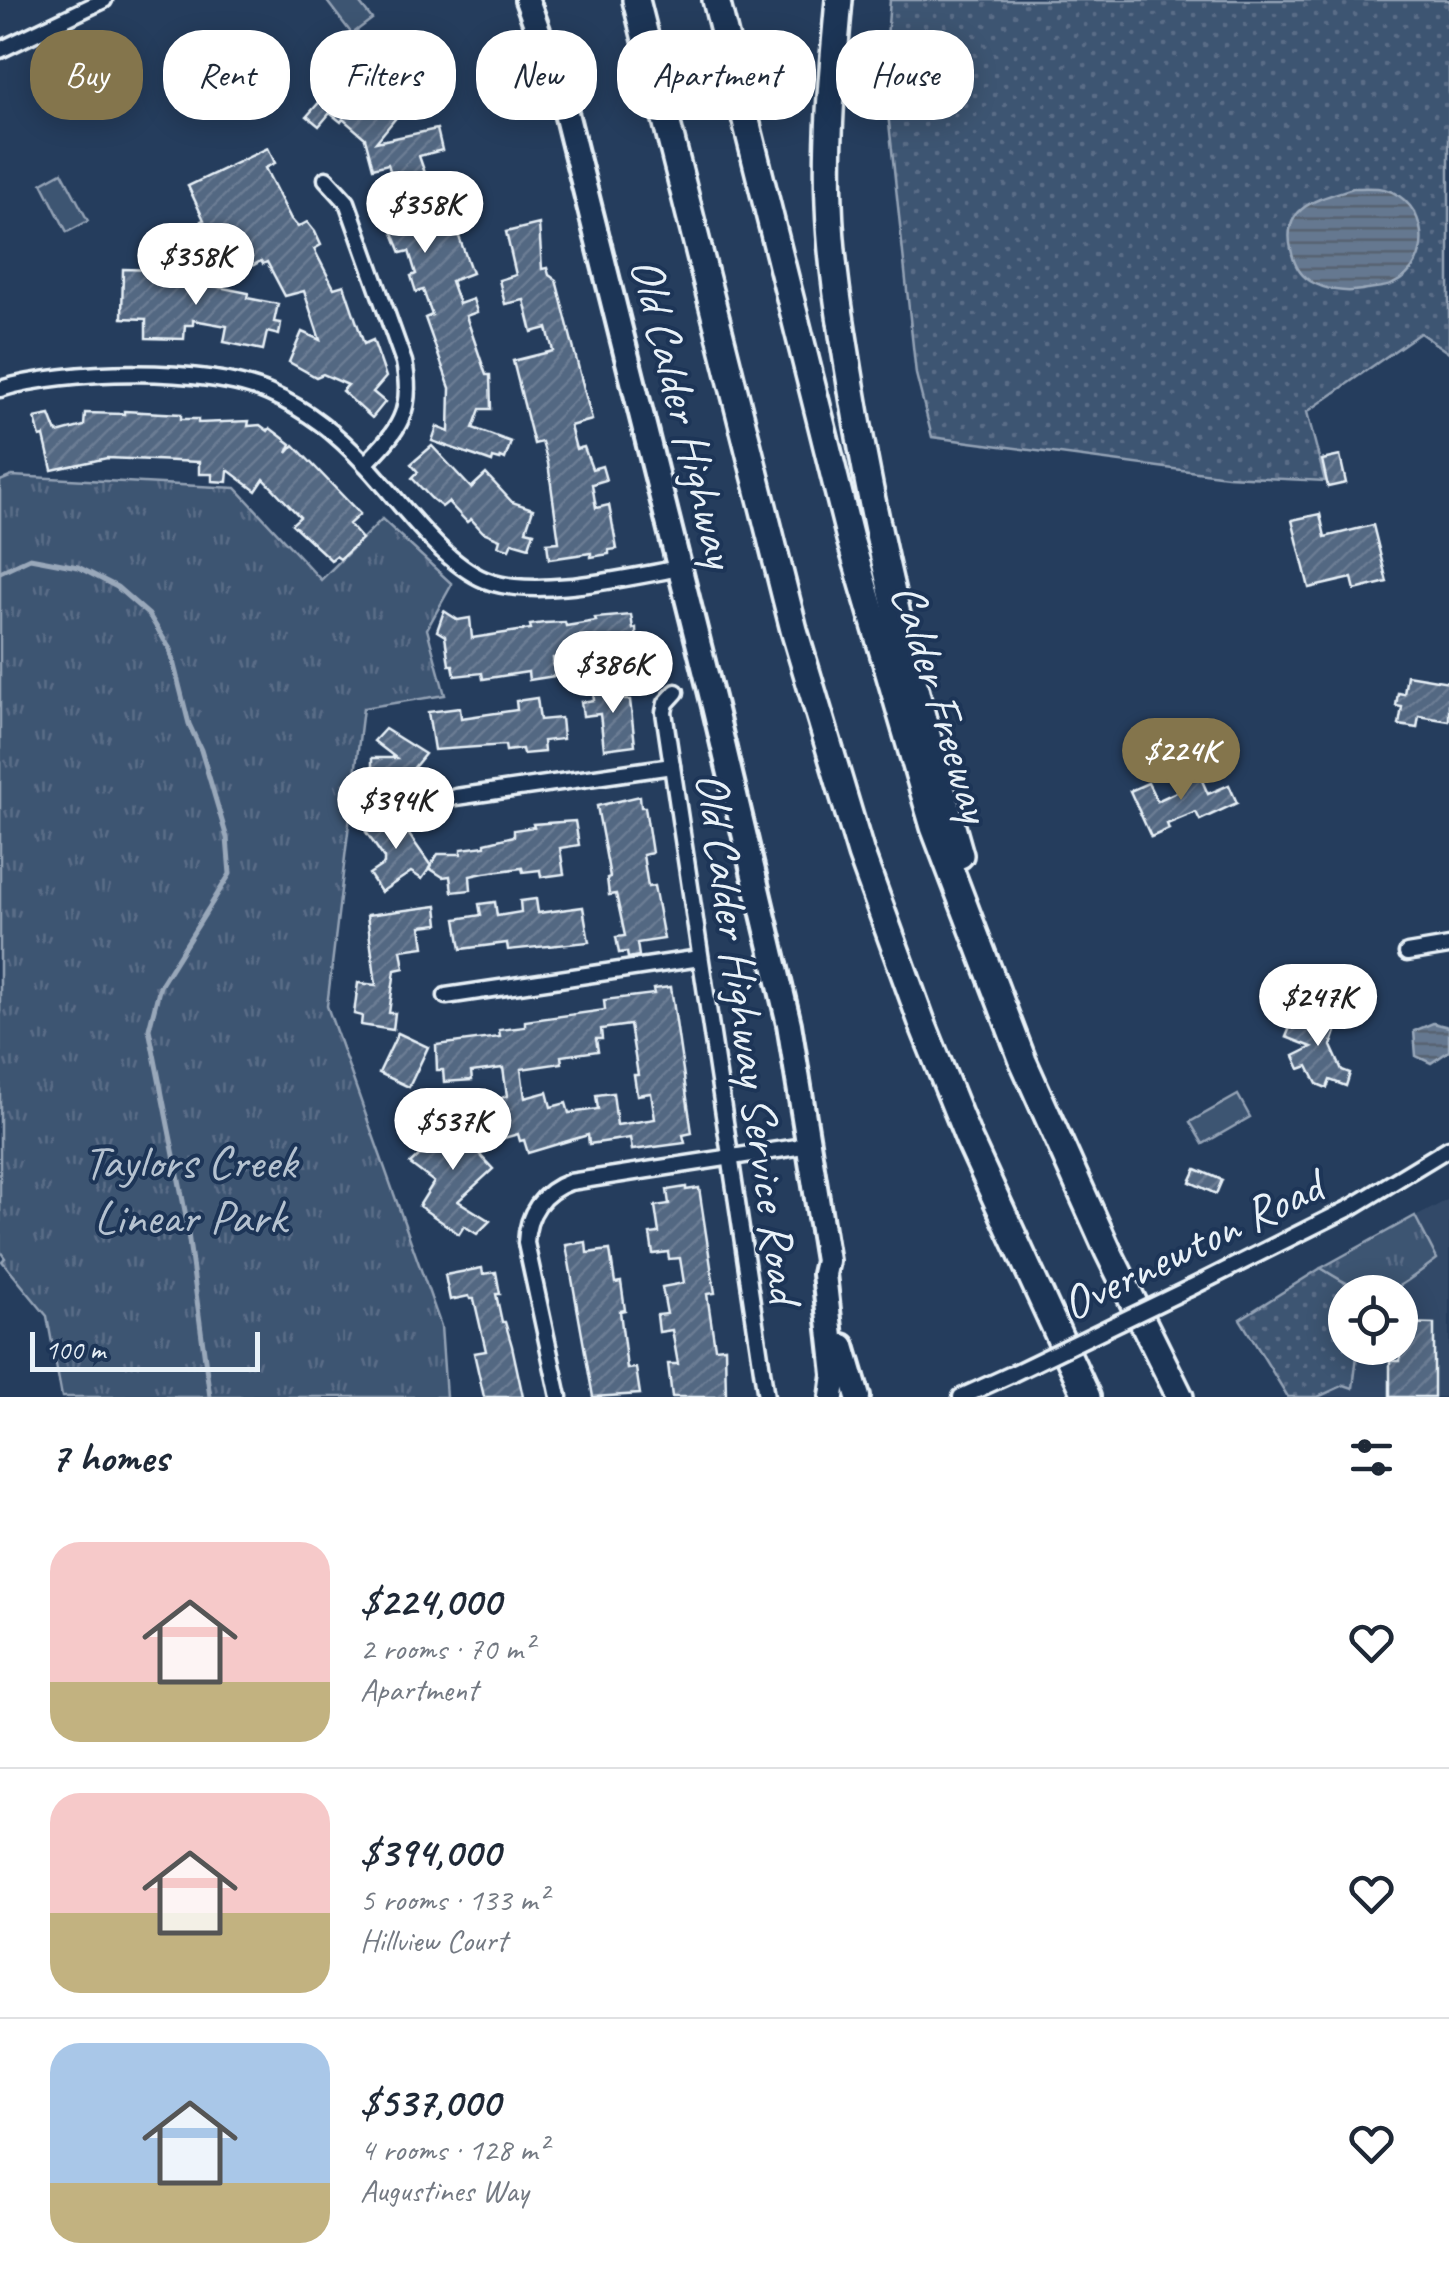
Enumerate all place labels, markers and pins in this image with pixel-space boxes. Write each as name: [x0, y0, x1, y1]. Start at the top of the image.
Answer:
pin: $358K: [355, 171, 495, 256]
pin: $358K: [126, 223, 266, 308]
pin: $386K: [543, 631, 683, 716]
pin: $224K: [1111, 718, 1251, 803]
pin: $394K: [326, 767, 466, 852]
pin: $247K: [1248, 964, 1388, 1049]
pin: $537K: [383, 1088, 523, 1173]

